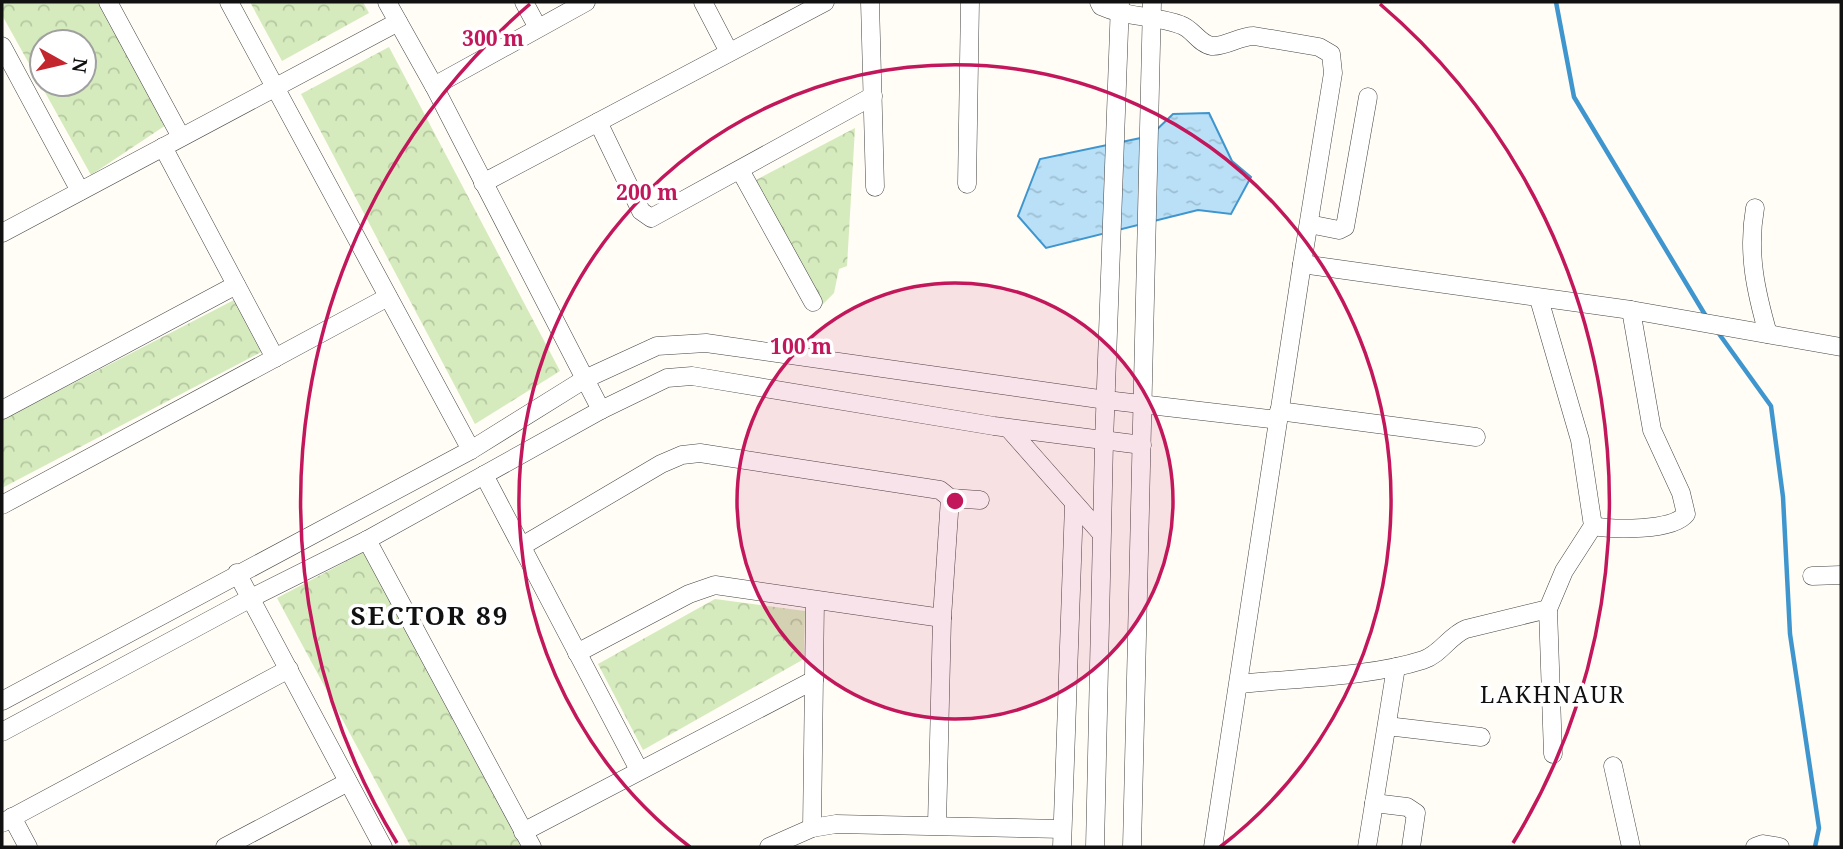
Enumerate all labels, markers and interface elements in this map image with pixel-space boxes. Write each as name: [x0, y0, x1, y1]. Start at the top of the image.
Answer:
text: 300 m: [462, 24, 524, 52]
north arrow: [28, 28, 98, 98]
text: N: [66, 56, 94, 75]
text: 200 m: [616, 178, 678, 206]
text: 100 m: [770, 332, 832, 360]
centre of rings: [943, 489, 967, 513]
district label: SECTOR 89: [351, 597, 510, 633]
district label: LAKHNAUR: [1480, 678, 1626, 710]

